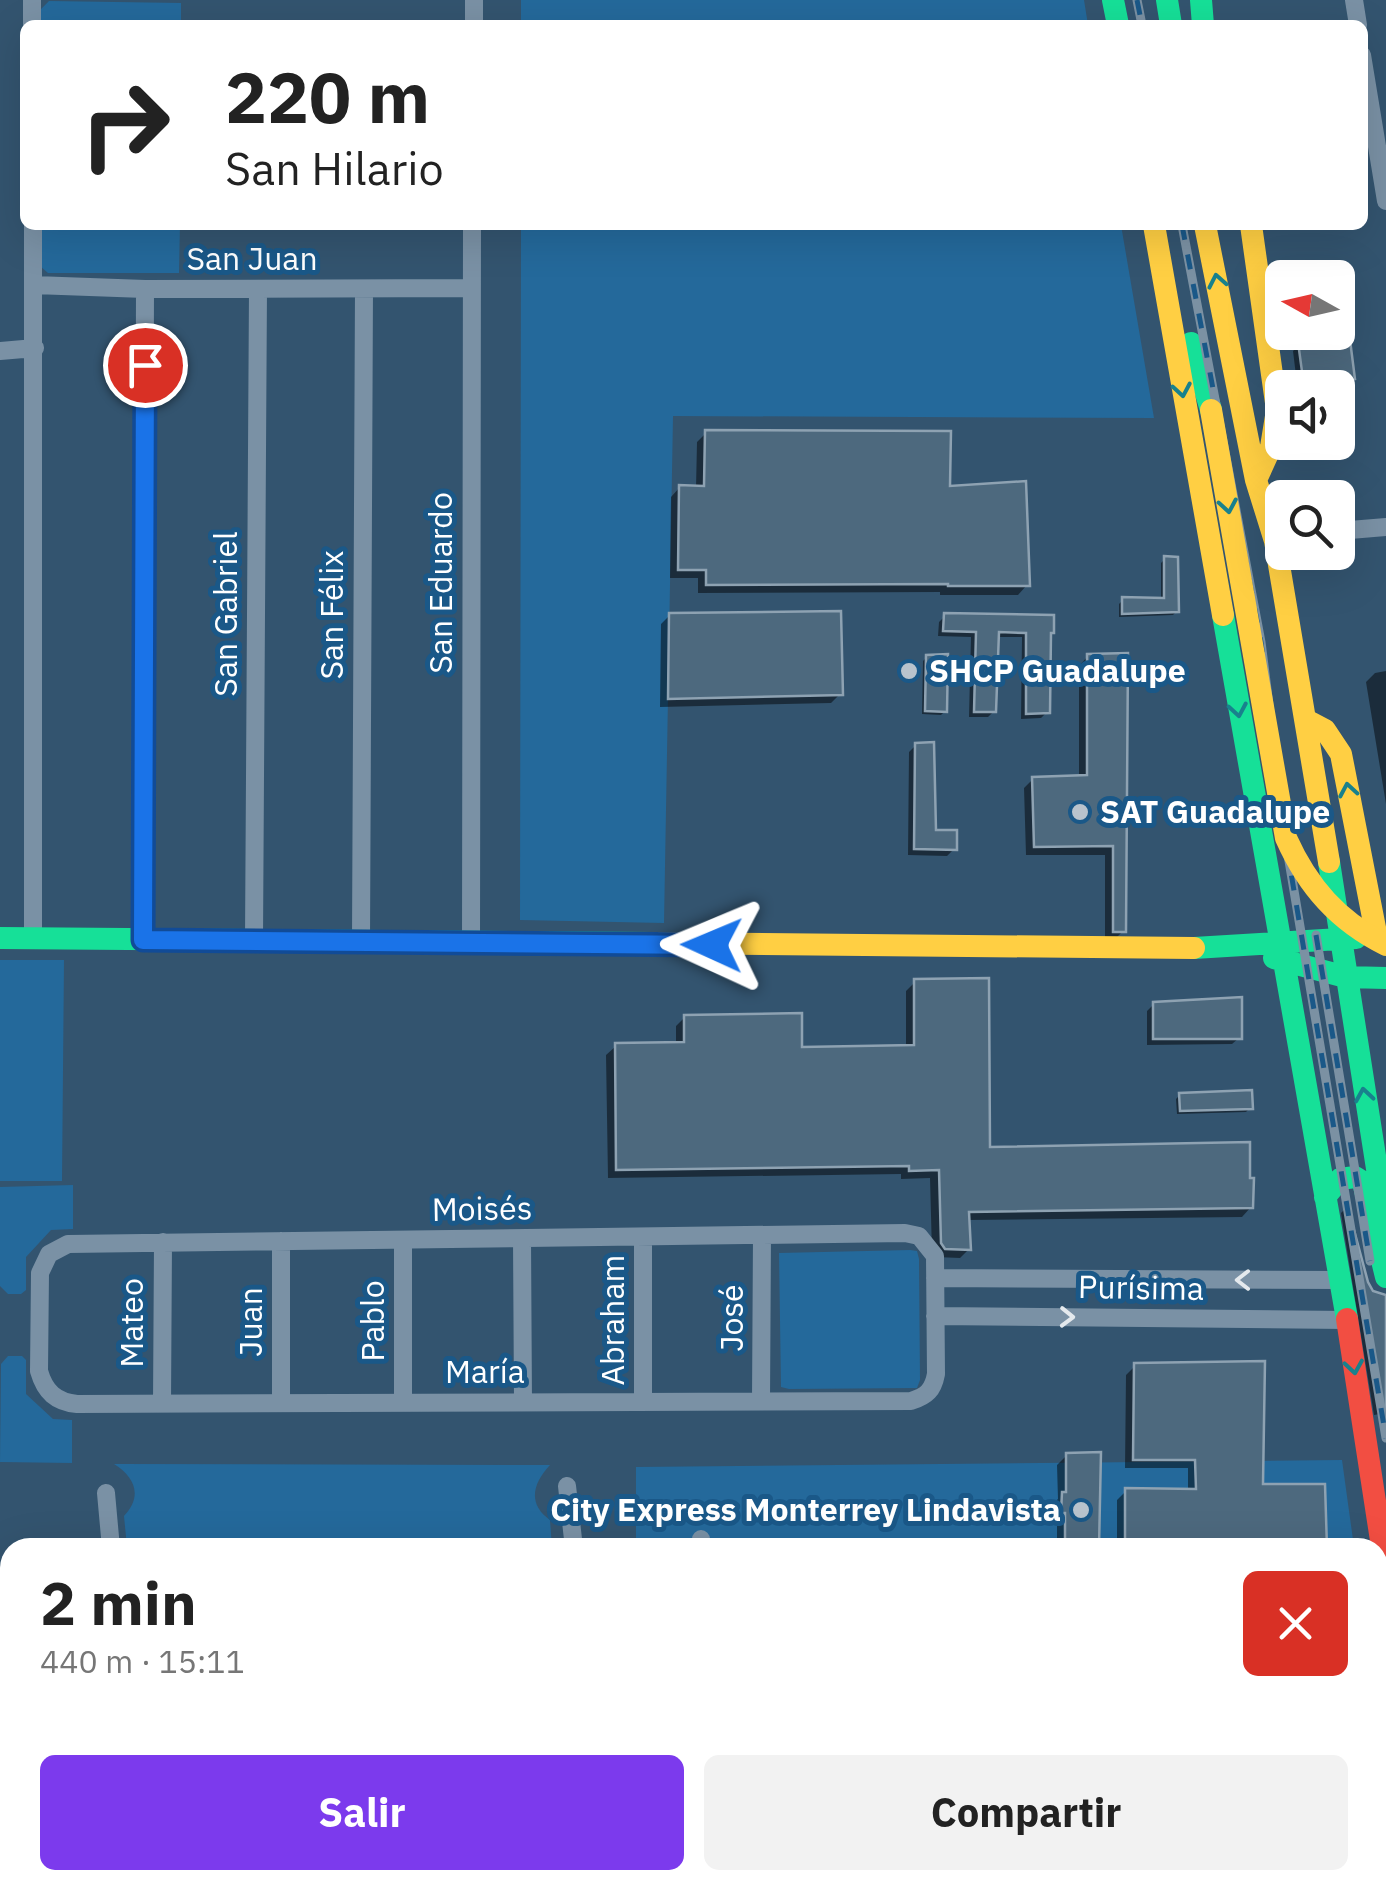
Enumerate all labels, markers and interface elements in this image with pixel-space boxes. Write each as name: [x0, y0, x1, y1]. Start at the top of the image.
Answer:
text: 220 m: [225, 51, 430, 142]
icon: right: [60, 60, 190, 190]
text: San Hilario: [225, 139, 444, 197]
street label: San Juan: [186, 237, 318, 279]
north arrow: [1265, 260, 1355, 350]
map controls: [1265, 260, 1355, 570]
one-way arrow: [1207, 273, 1228, 290]
pin: [103, 323, 188, 408]
icon: arrive: [118, 338, 173, 393]
button: sound: [1265, 370, 1355, 460]
one-way arrow: [1171, 382, 1192, 398]
button: search: [1265, 480, 1355, 570]
street label: San Eduardo: [419, 492, 461, 674]
one-way arrow: [1217, 498, 1238, 514]
street label: San Gabriel: [204, 531, 246, 697]
street label: San Félix: [310, 551, 352, 680]
place label: SHCP Guadalupe: [929, 649, 1186, 691]
marker: SHCP Guadalupe: [898, 660, 920, 682]
one-way arrow: [1227, 702, 1248, 718]
one-way arrow: [1338, 782, 1359, 798]
place label: SAT Guadalupe: [1100, 790, 1330, 832]
marker: SAT Guadalupe: [1069, 801, 1091, 823]
position arrow: [660, 893, 764, 997]
one-way arrow: [1354, 1087, 1375, 1104]
street label: Moisés: [431, 1186, 533, 1230]
street label: Abraham: [591, 1255, 633, 1385]
street label: Purísima: [1078, 1265, 1204, 1309]
one-way arrow: [1235, 1269, 1250, 1291]
street label: Mateo: [110, 1278, 152, 1368]
street label: Pablo: [351, 1280, 393, 1362]
street label: José: [710, 1284, 752, 1352]
street label: Juan: [229, 1287, 271, 1357]
one-way arrow: [1060, 1306, 1076, 1328]
street label: María: [445, 1350, 525, 1392]
one-way arrow: [1342, 1359, 1363, 1376]
place label: City Express Monterrey Lindavista: [550, 1488, 1061, 1530]
marker: City Express Monterrey Lindavista: [1070, 1499, 1092, 1521]
text: 2 min: [40, 1563, 197, 1642]
button: close: [1243, 1571, 1348, 1676]
text: 440 m · 15:11: [40, 1640, 245, 1682]
button: Salir: [40, 1755, 684, 1870]
button: Compartir: [704, 1755, 1348, 1870]

